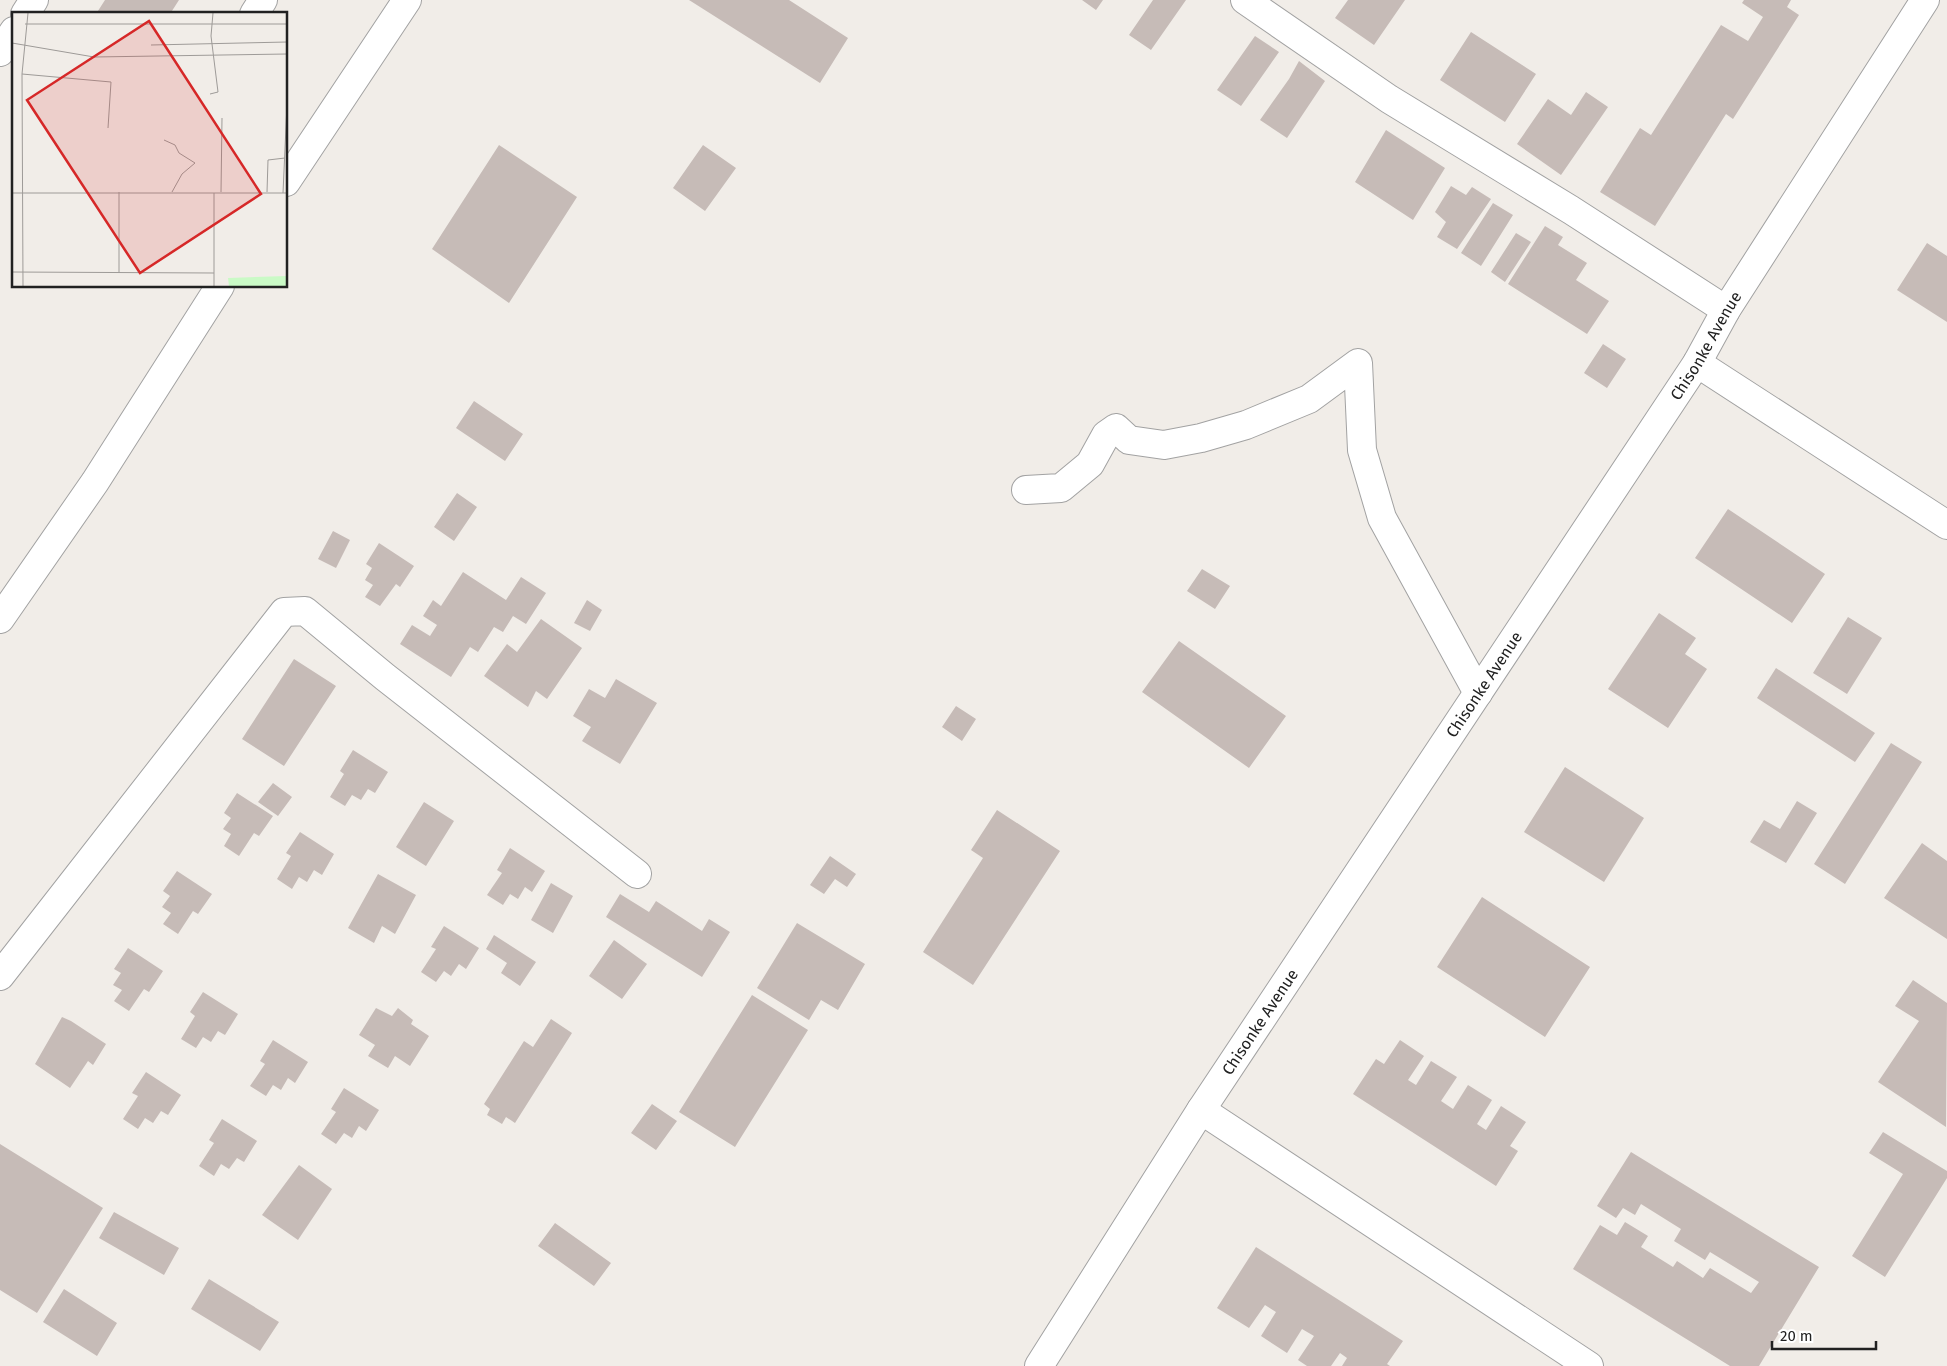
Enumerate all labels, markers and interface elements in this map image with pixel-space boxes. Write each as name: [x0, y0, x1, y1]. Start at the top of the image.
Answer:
inset map: [12, 12, 288, 288]
street label: Chisonke Avenue: [1666, 288, 1745, 403]
street label: Chisonke Avenue: [1442, 628, 1526, 741]
street label: Chisonke Avenue: [1218, 965, 1302, 1078]
scale bar: [1772, 1318, 1876, 1350]
text: 20 m: [1780, 1327, 1813, 1345]

